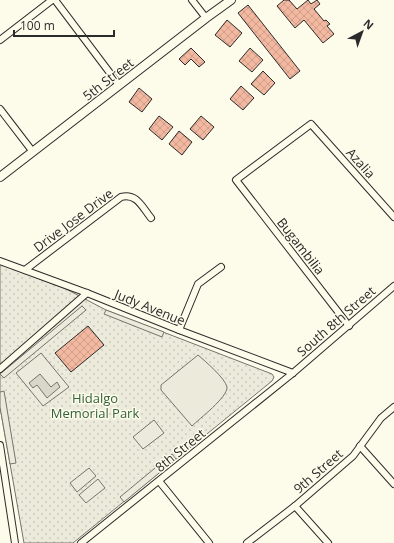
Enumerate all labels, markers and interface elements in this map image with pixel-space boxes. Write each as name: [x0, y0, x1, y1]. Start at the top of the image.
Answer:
scale bar: [14, 12, 114, 38]
north arrow: [342, 12, 382, 52]
text: N: [361, 15, 377, 33]
text: 100 m: [20, 17, 55, 34]
street label: 5th Street: [79, 53, 137, 104]
street label: Azalia: [342, 144, 380, 182]
street label: Drive Jose Drive: [30, 184, 116, 256]
street label: Bugambilia: [273, 214, 329, 278]
street label: South 8th Street: [293, 282, 379, 360]
street label: Judy Avenue: [110, 284, 188, 329]
park label: Hidalgo Memorial Park: [51, 389, 139, 422]
street label: 8th Street: [151, 424, 209, 476]
street label: 9th Street: [290, 444, 347, 497]

